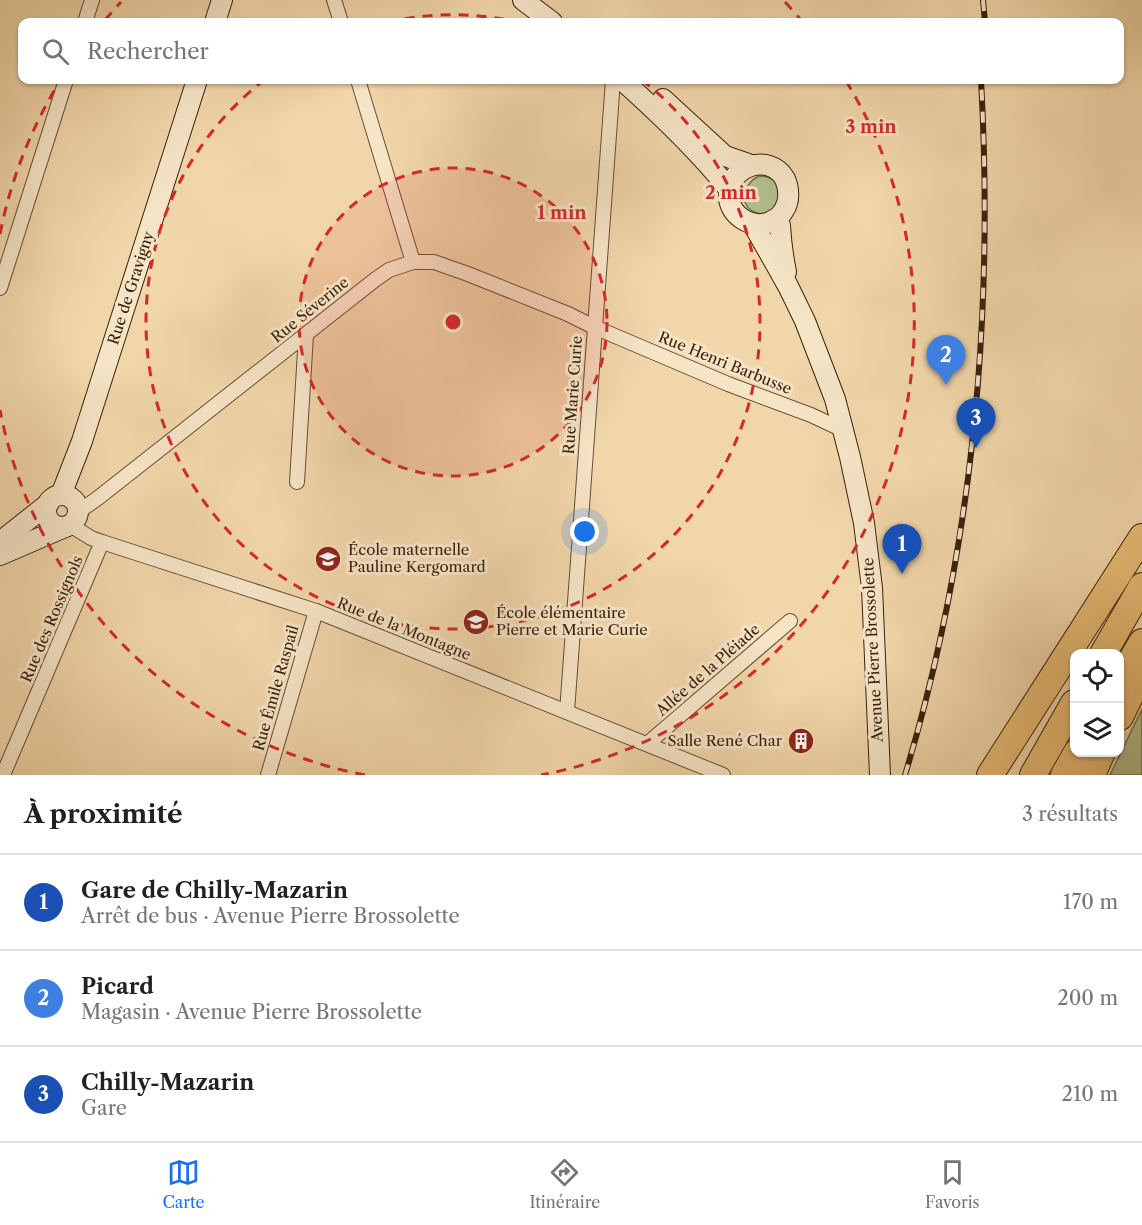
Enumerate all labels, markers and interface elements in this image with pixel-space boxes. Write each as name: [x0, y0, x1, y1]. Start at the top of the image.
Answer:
search box: [18, 18, 1124, 84]
icon: search: [39, 35, 72, 68]
text: Rechercher: [87, 38, 209, 65]
text: 3 min: [845, 116, 897, 138]
text: 2 min: [705, 182, 758, 204]
text: 1 min: [537, 202, 587, 224]
street label: Rue de Gravigny: [103, 228, 158, 347]
street label: Rue Séverine: [267, 272, 352, 347]
centre of rings: [443, 312, 463, 332]
street label: Rue Henri Barbusse: [656, 327, 795, 398]
street label: Rue Marie Curie: [559, 335, 586, 455]
pin: 2: [926, 336, 966, 385]
pin: 3: [956, 398, 996, 448]
your location: [570, 517, 599, 546]
pin: 1: [882, 524, 922, 574]
place label: École maternelle Pauline Kergomard: [348, 540, 486, 576]
school or university icon: École maternelle Pauline Kergomard: [313, 544, 343, 574]
street label: Rue des Rossignols: [16, 553, 87, 685]
street label: Avenue Pierre Brossolette: [858, 557, 887, 744]
street label: Rue de la Montagne: [335, 593, 474, 664]
place label: École élémentaire Pierre et Marie Curie: [496, 603, 648, 639]
school or university icon: École élémentaire Pierre et Marie Curie: [461, 607, 491, 637]
street label: Allée de la Pléiade: [651, 619, 763, 721]
street label: Rue Émile Raspail: [248, 622, 303, 753]
map controls: [1070, 649, 1124, 757]
button: locate: [1070, 649, 1124, 703]
button: layers: [1070, 703, 1124, 757]
building icon: Salle René Char: [786, 726, 816, 756]
place label: Salle René Char: [668, 731, 783, 750]
text: À proximité: [24, 798, 183, 830]
text: 3 résultats: [1022, 802, 1118, 826]
text: Gare de Chilly-Mazarin: [81, 877, 348, 904]
text: 1: [39, 890, 48, 914]
text: 170 m: [1063, 890, 1118, 914]
text: Arrêt de bus · Avenue Pierre Brossolette: [81, 904, 460, 928]
text: Picard: [81, 973, 154, 1000]
text: 2: [38, 986, 49, 1010]
text: 200 m: [1057, 986, 1118, 1010]
text: Magasin · Avenue Pierre Brossolette: [81, 1000, 422, 1024]
text: Chilly-Mazarin: [81, 1069, 254, 1096]
text: 3: [38, 1082, 49, 1106]
text: 210 m: [1061, 1082, 1118, 1106]
text: Gare: [81, 1096, 127, 1120]
tab: Carte: [162, 1156, 205, 1212]
tab: Itinéraire: [529, 1156, 600, 1212]
tab: Favoris: [925, 1156, 980, 1212]

